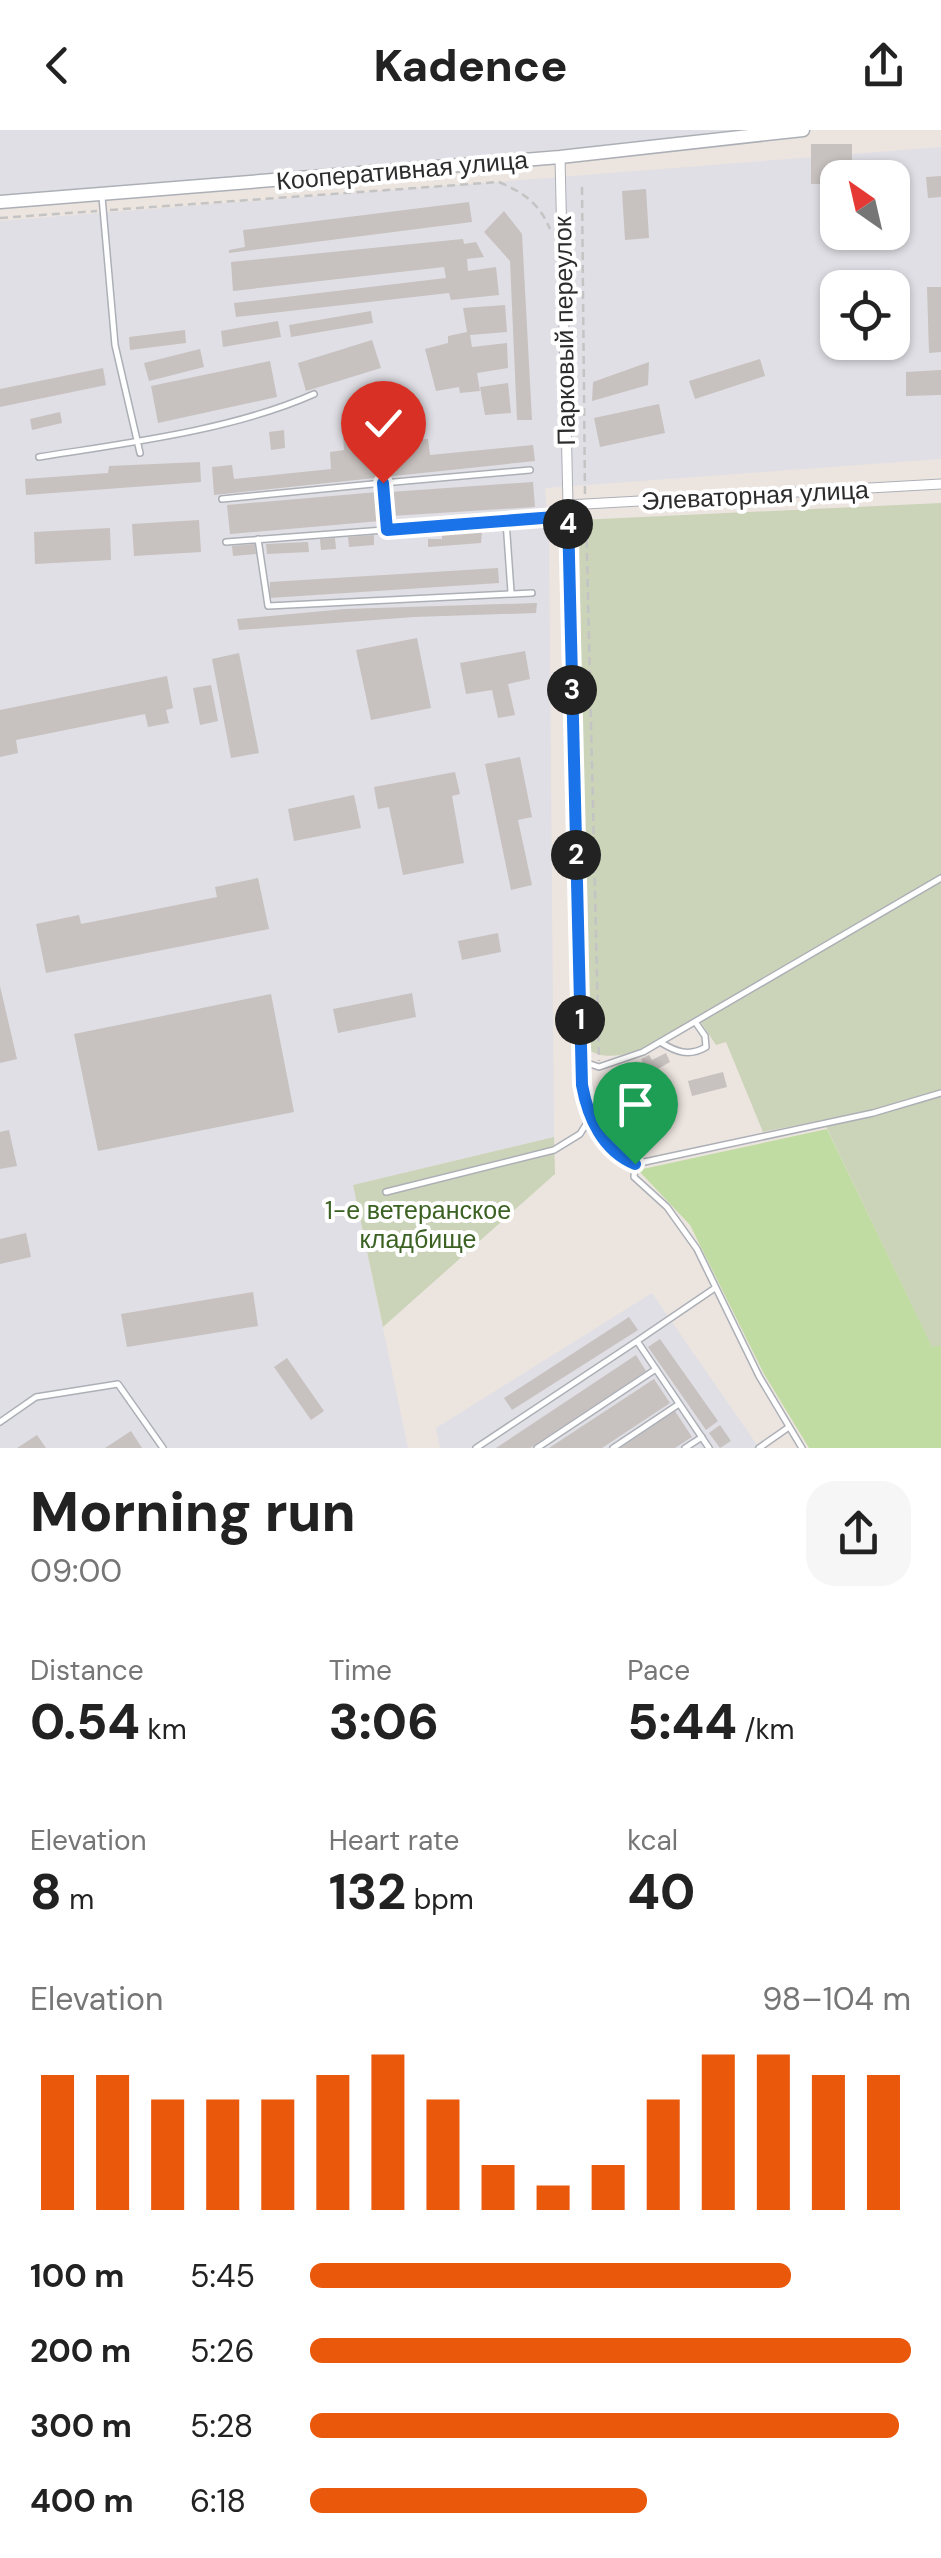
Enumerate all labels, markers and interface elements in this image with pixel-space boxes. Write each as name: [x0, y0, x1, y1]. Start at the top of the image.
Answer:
text: Kadence: [374, 36, 567, 95]
icon: back: [30, 38, 85, 93]
icon: share: [856, 38, 911, 93]
street label: Кооперативная улица: [275, 143, 529, 198]
north arrow: [820, 160, 910, 250]
map controls: [820, 160, 910, 360]
street label: Парковый переулок: [546, 215, 583, 446]
button: locate: [820, 270, 910, 360]
pin: [341, 381, 426, 484]
icon: check: [356, 396, 411, 451]
street label: Элеваторная улица: [641, 473, 870, 518]
pin: 4: [543, 499, 593, 549]
text: 4: [559, 505, 577, 542]
pin: 3: [547, 665, 597, 715]
text: 3: [564, 671, 580, 708]
pin: 2: [551, 830, 601, 880]
text: 2: [568, 836, 584, 873]
pin: 1: [555, 995, 605, 1045]
text: 1: [575, 1001, 585, 1038]
pin: [593, 1062, 678, 1165]
icon: arrive: [608, 1077, 663, 1132]
park label: 1-е ветеранское кладбище: [325, 1194, 511, 1256]
text: Morning run: [30, 1476, 356, 1548]
button: share: [806, 1481, 911, 1586]
text: 09:00: [30, 1550, 122, 1592]
text: Distance: [30, 1652, 144, 1689]
text: Time: [329, 1652, 392, 1689]
text: Pace: [627, 1652, 690, 1689]
text: 0.54: [30, 1689, 140, 1755]
text: 3:06: [329, 1689, 439, 1755]
text: 5:44: [627, 1689, 737, 1755]
text: km: [140, 1711, 187, 1748]
text: /km: [737, 1711, 794, 1748]
text: Elevation: [30, 1822, 147, 1859]
text: Heart rate: [329, 1822, 459, 1859]
text: kcal: [627, 1822, 678, 1859]
text: 8: [30, 1859, 62, 1925]
text: 132: [329, 1859, 406, 1925]
text: 40: [627, 1859, 695, 1925]
text: m: [62, 1881, 94, 1918]
text: bpm: [406, 1881, 474, 1918]
text: Elevation: [30, 1978, 163, 2020]
text: 98–104 m: [762, 1978, 911, 2020]
text: 100 m: [30, 2255, 124, 2297]
text: 5:45: [190, 2255, 255, 2297]
text: 200 m: [30, 2330, 131, 2372]
text: 5:26: [190, 2330, 255, 2372]
text: 300 m: [30, 2405, 132, 2447]
text: 5:28: [190, 2405, 253, 2447]
text: 400 m: [30, 2480, 134, 2522]
text: 6:18: [190, 2480, 246, 2522]

